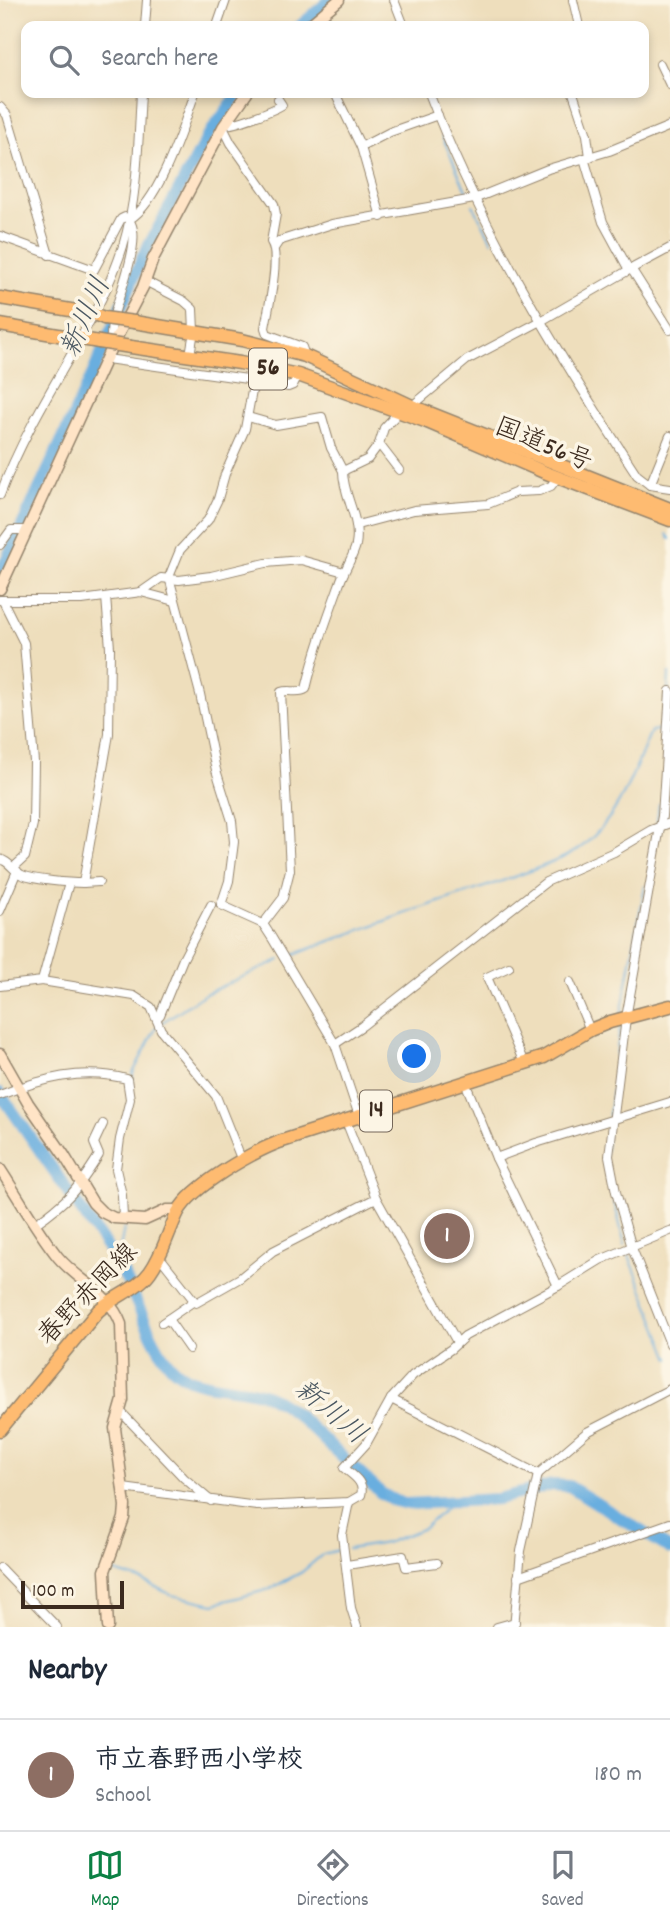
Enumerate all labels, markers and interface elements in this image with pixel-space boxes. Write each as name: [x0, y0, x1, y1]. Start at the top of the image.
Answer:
search box: [21, 21, 649, 98]
icon: search: [45, 41, 83, 79]
text: Search here: [101, 41, 219, 78]
water label: 新川川: [53, 271, 123, 365]
road number: 56: [249, 348, 287, 390]
street label: 国道56号: [488, 410, 598, 482]
your location: [397, 1039, 431, 1073]
road number: 14: [360, 1091, 392, 1132]
pin: 1: [424, 1210, 470, 1262]
street label: 春野赤岡線: [31, 1235, 147, 1355]
water label: 新川川: [284, 1372, 374, 1456]
scale bar: [21, 1578, 124, 1610]
text: 100 m: [32, 1579, 74, 1606]
text: Nearby: [28, 1651, 106, 1694]
text: 市立春野西小学校: [95, 1743, 303, 1780]
text: 1: [48, 1759, 54, 1792]
text: 180 m: [594, 1759, 642, 1792]
text: School: [95, 1780, 151, 1813]
tab: Map: [86, 1846, 124, 1915]
tab: Directions: [297, 1846, 369, 1915]
tab: Saved: [541, 1846, 584, 1915]

